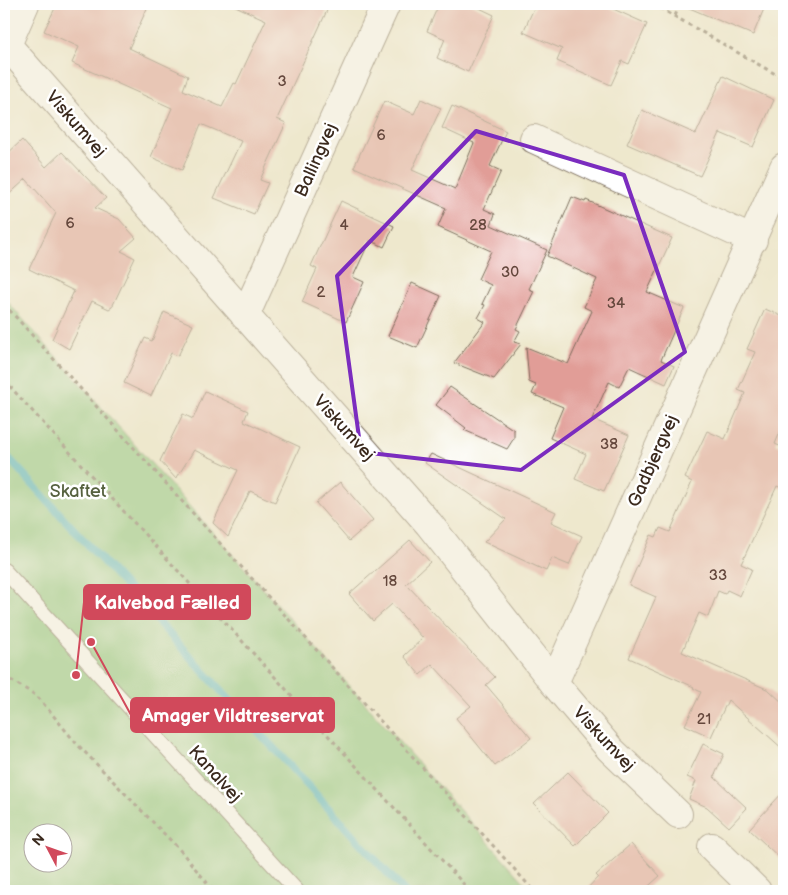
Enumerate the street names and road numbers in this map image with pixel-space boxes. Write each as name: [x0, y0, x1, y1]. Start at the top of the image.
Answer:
street label: Viskumvej: [41, 86, 111, 162]
street label: Ballingvej: [290, 120, 342, 200]
street label: Viskumvej: [309, 391, 379, 465]
street label: Gadbjergvej: [623, 412, 683, 510]
street label: Viskumvej: [569, 702, 639, 776]
street label: Kanalvej: [184, 741, 246, 807]

